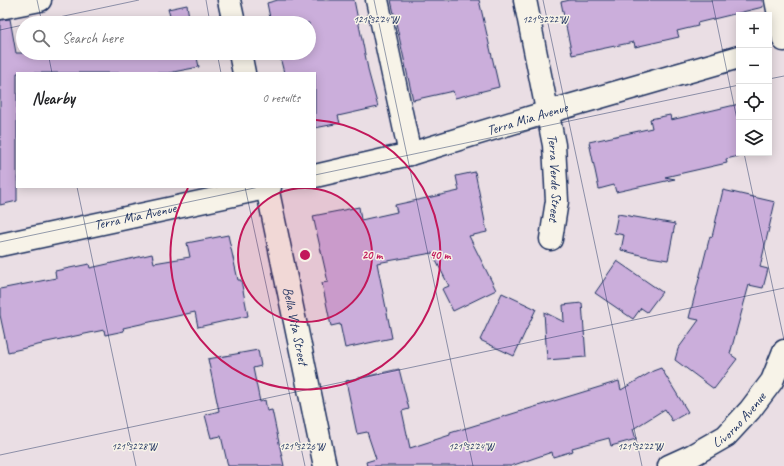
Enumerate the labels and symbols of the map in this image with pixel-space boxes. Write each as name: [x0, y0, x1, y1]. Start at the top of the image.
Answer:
text: 121°32'24"W: [353, 13, 400, 26]
text: 121°32'22"W: [522, 13, 569, 26]
street label: Terra Mia Avenue: [485, 98, 571, 139]
street label: Terra Verde Street: [543, 133, 565, 225]
street label: Terra Mia Avenue: [93, 199, 179, 234]
text: 20 m: [362, 247, 383, 263]
text: 40 m: [430, 247, 451, 263]
centre of rings: [298, 248, 312, 262]
street label: Bella Vita Street: [279, 286, 312, 369]
street label: Livorno Avenue: [709, 388, 770, 451]
text: 121°32'28"W: [111, 440, 158, 453]
text: 121°32'26"W: [279, 440, 326, 453]
text: 121°32'24"W: [448, 440, 495, 453]
text: 121°32'22"W: [617, 440, 664, 453]

